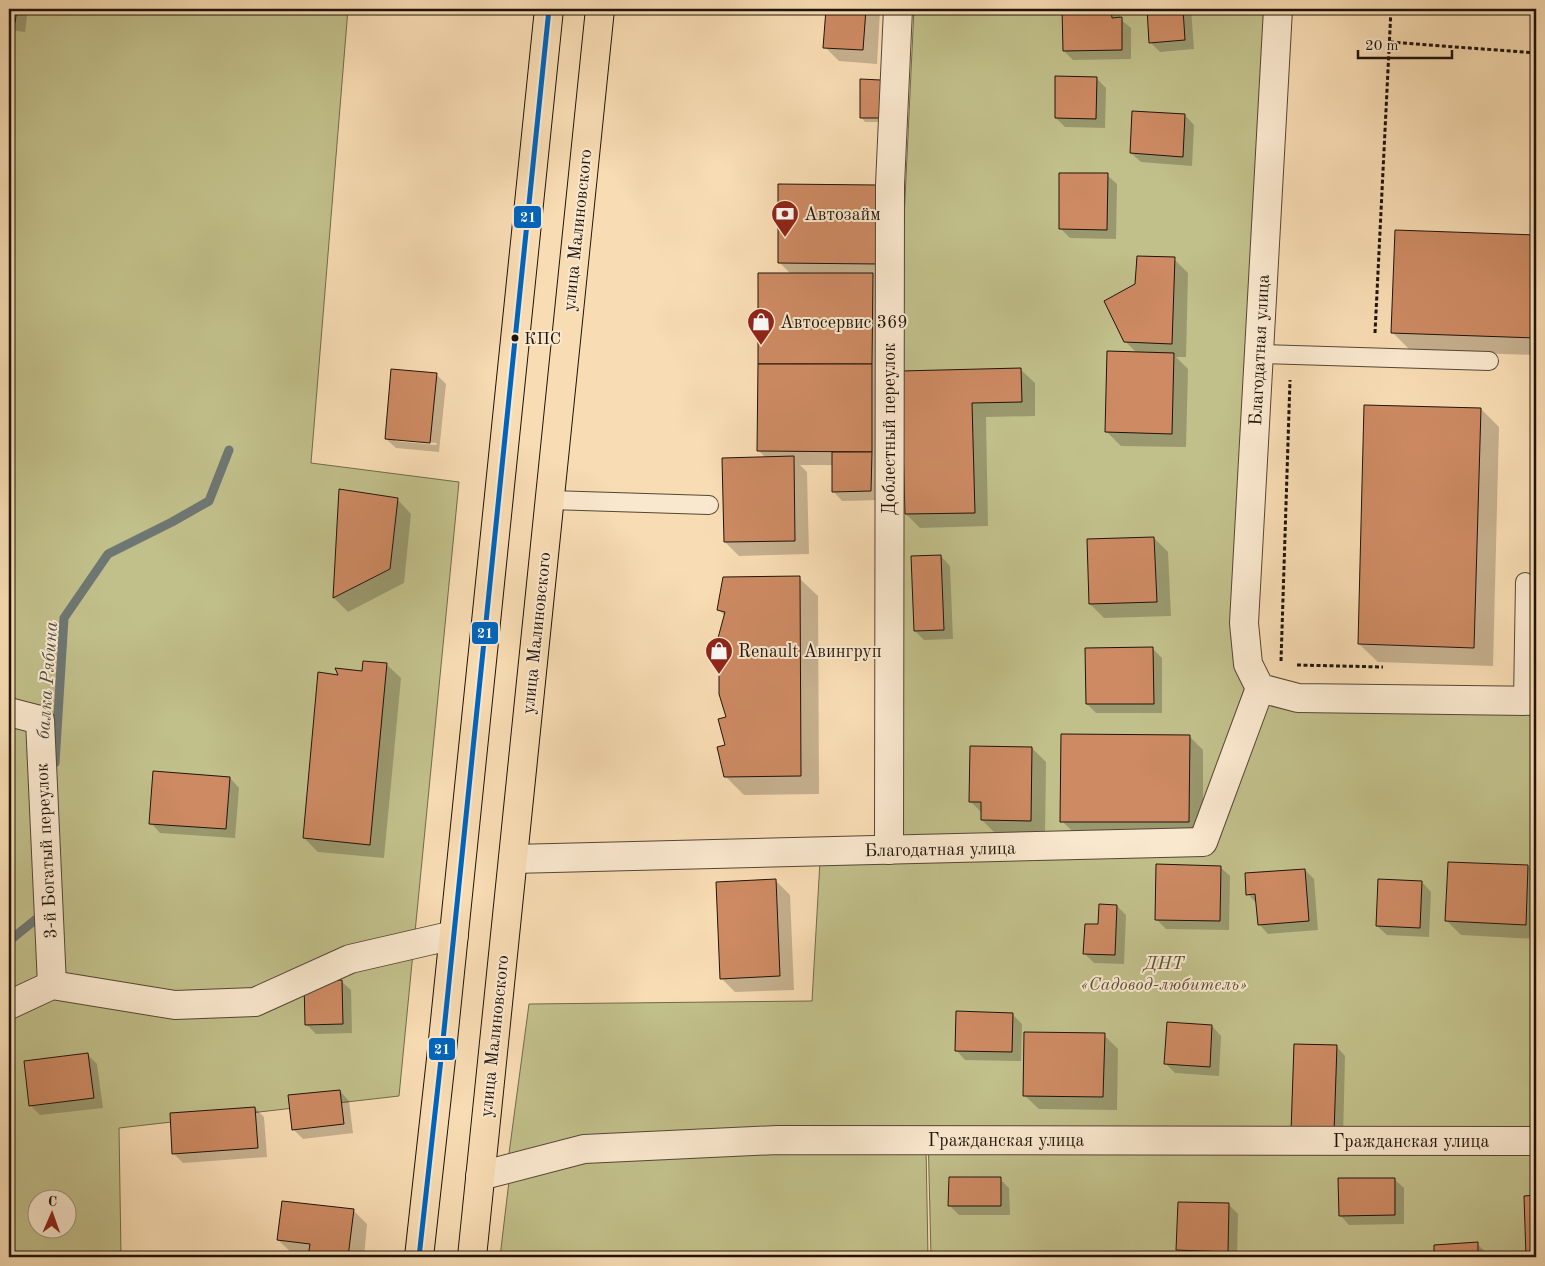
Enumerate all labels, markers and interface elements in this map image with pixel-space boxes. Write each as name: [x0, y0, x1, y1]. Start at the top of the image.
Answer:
scale bar: [1358, 28, 1451, 60]
text: 20 m: [1365, 39, 1399, 54]
street label: улица Малиновского: [561, 148, 595, 312]
bank icon: Автозайм: [770, 199, 800, 238]
line badge: 21: [513, 205, 542, 229]
place label: Автозайм: [804, 206, 881, 224]
text: 21: [520, 211, 536, 225]
street label: Благодатная улица: [1247, 274, 1273, 426]
shop icon: Автосервис 369: [746, 307, 776, 346]
place label: Автосервис 369: [780, 314, 908, 332]
place label: КПС: [524, 331, 561, 348]
marker: КПС: [510, 333, 520, 343]
street label: Доблестный переулок: [881, 343, 899, 515]
street label: улица Малиновского: [520, 551, 554, 715]
water label: балка Рябина: [34, 621, 62, 740]
line badge: 21: [471, 621, 499, 645]
text: 21: [477, 627, 493, 641]
shop icon: Renault Авингруп: [704, 636, 734, 675]
place label: Renault Авингруп: [738, 643, 882, 661]
street label: 3-й Богатый переулок: [33, 763, 61, 939]
street label: Благодатная улица: [864, 840, 1016, 860]
street label: улица Малиновского: [478, 954, 512, 1118]
park label: ДНТ «Садовод-любитель»: [1081, 955, 1247, 994]
line badge: 21: [428, 1037, 456, 1061]
text: 21: [434, 1043, 450, 1057]
street label: Гражданская улица: [928, 1132, 1084, 1150]
street label: Гражданская улица: [1333, 1133, 1489, 1151]
north arrow: [28, 1188, 78, 1238]
text: С: [48, 1195, 57, 1209]

